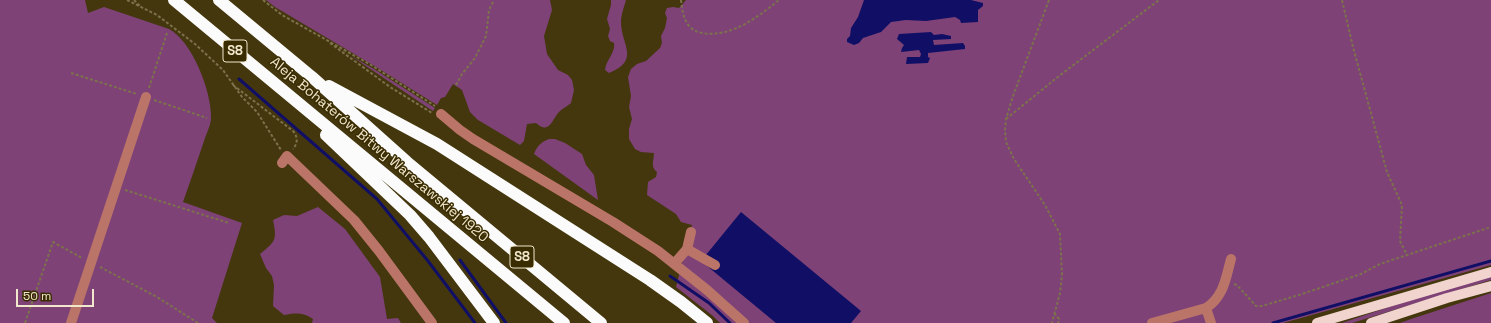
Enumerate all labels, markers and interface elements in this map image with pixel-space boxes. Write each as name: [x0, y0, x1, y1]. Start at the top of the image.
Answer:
road number: S8: [223, 40, 247, 62]
street label: Aleja Bohaterów Bitwy Warszawskiej 1920: [267, 54, 491, 246]
road number: S8: [510, 246, 534, 268]
scale bar: [18, 281, 96, 307]
text: 50 m: [23, 288, 51, 304]

